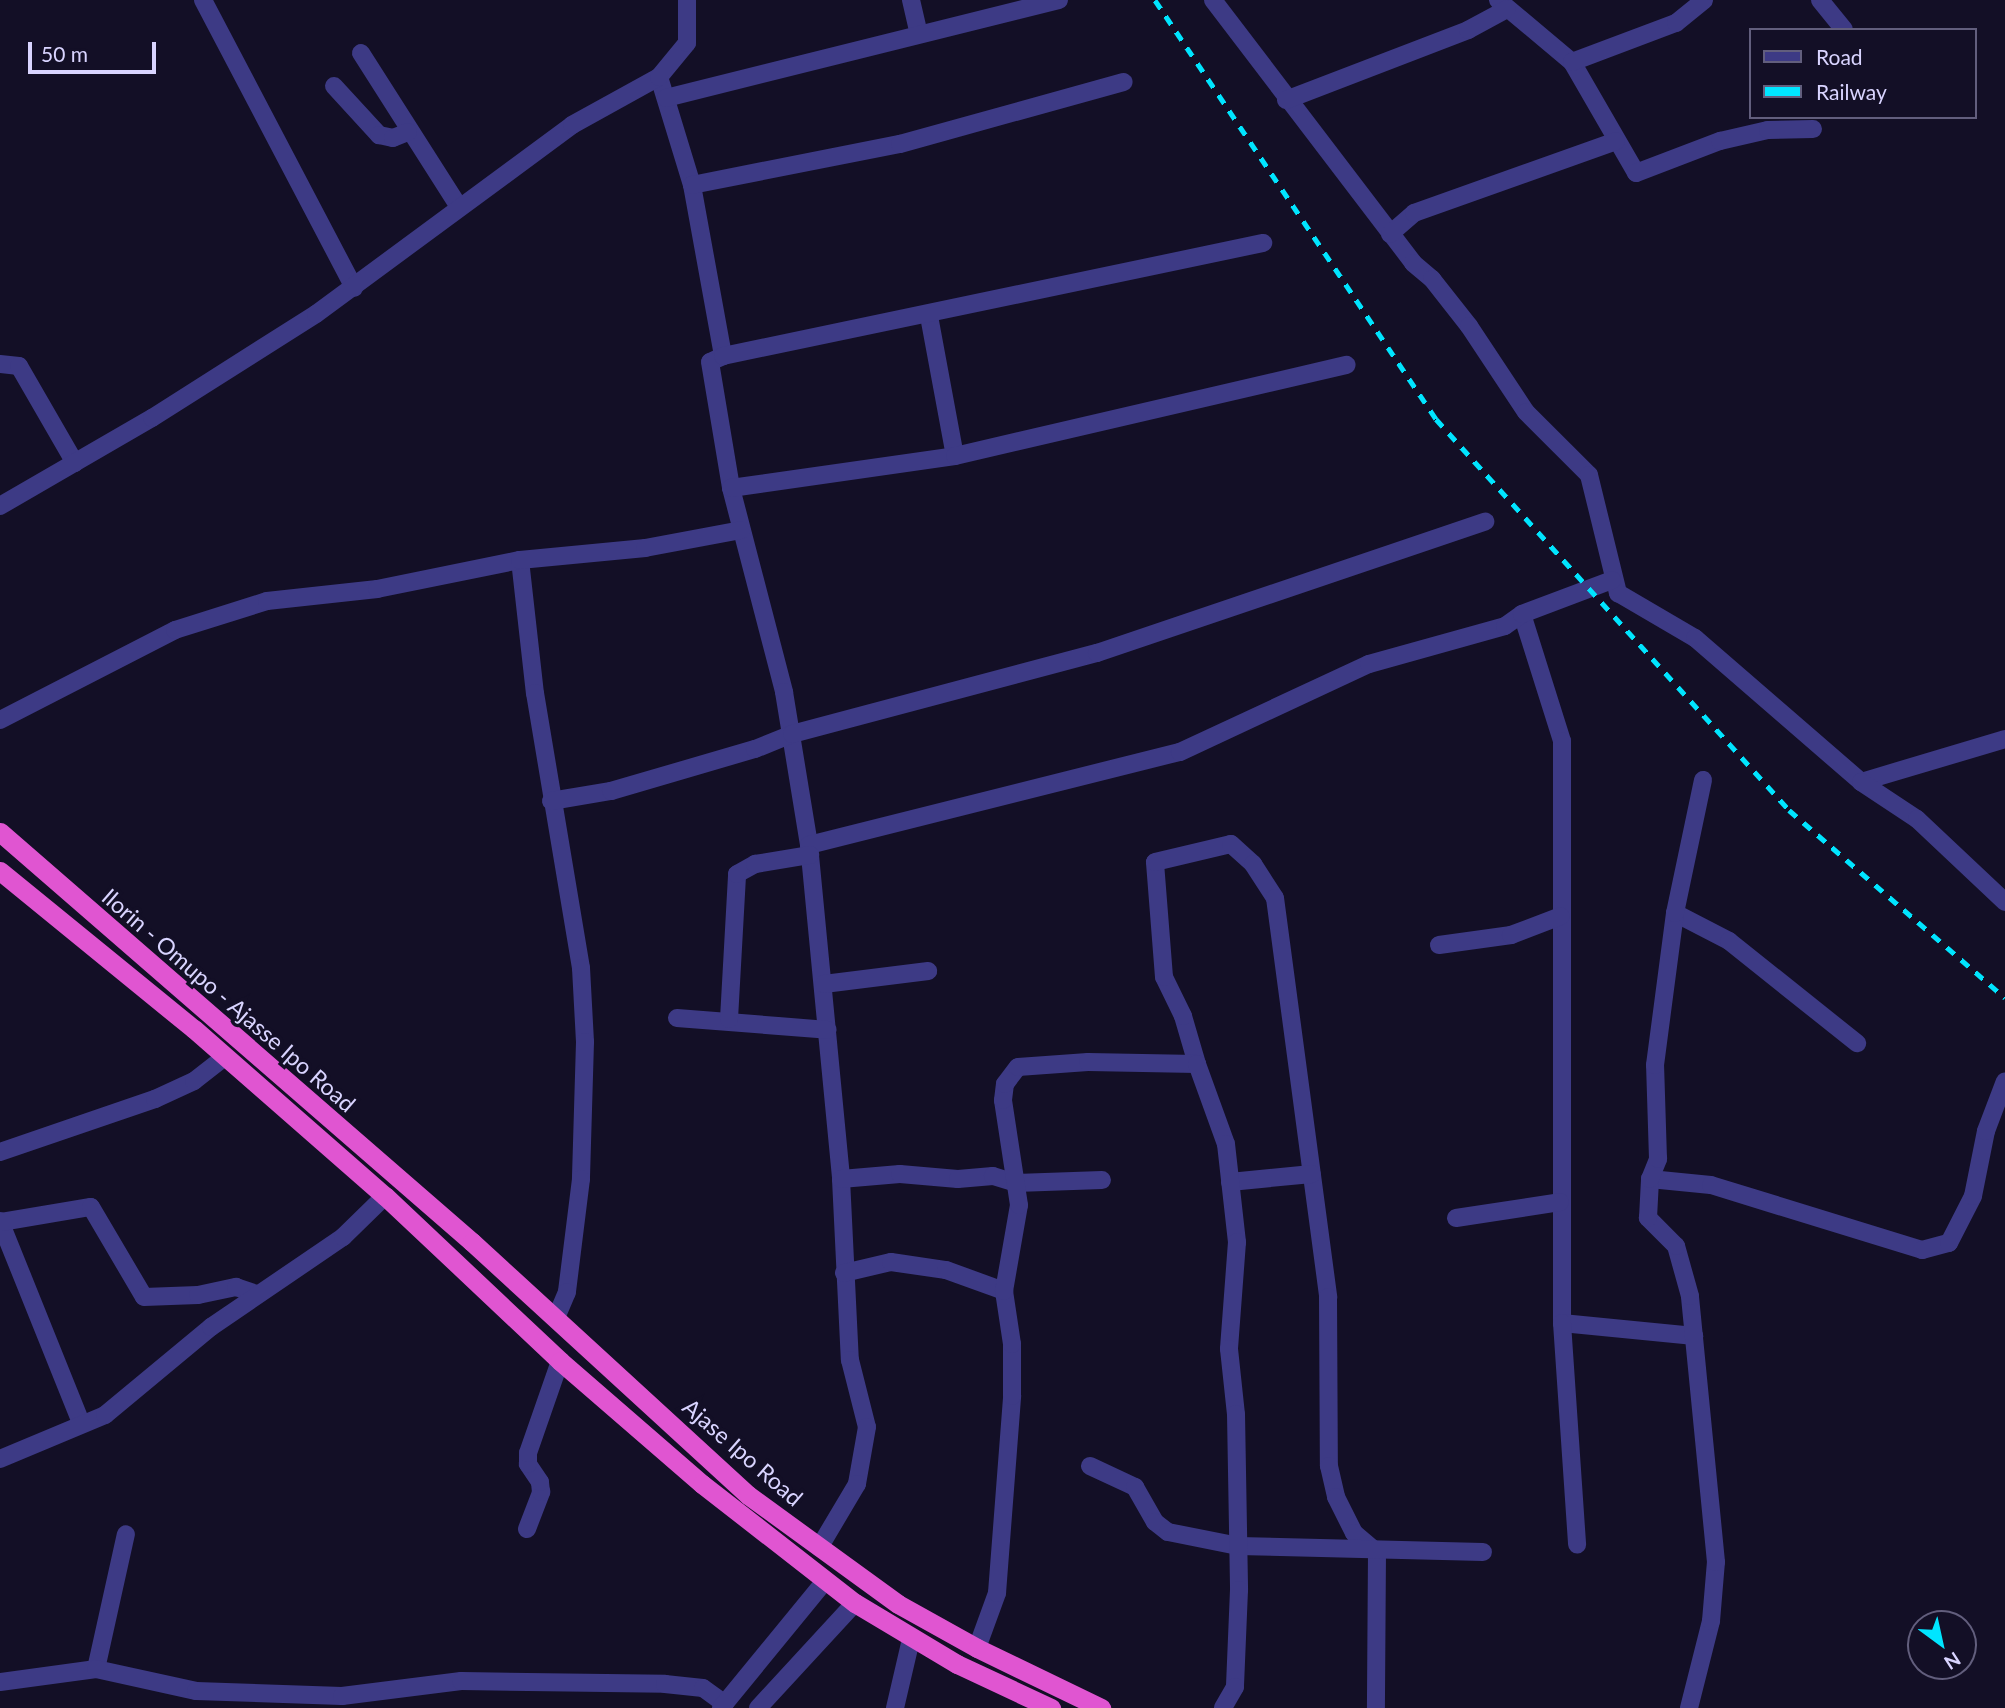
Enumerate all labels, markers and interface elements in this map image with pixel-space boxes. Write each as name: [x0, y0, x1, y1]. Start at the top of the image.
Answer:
scale bar: [32, 28, 159, 72]
legend: [1750, 28, 1977, 119]
text: 50 m: [41, 41, 88, 66]
text: Road: [1816, 44, 1863, 69]
text: Railway: [1816, 79, 1887, 104]
street label: Ilorin - Omupo - Ajasse Ipo Road: [96, 882, 362, 1118]
street label: Ajase Ipo Road: [678, 1393, 808, 1511]
north arrow: [1907, 1610, 1977, 1680]
text: N: [1940, 1648, 1965, 1675]

